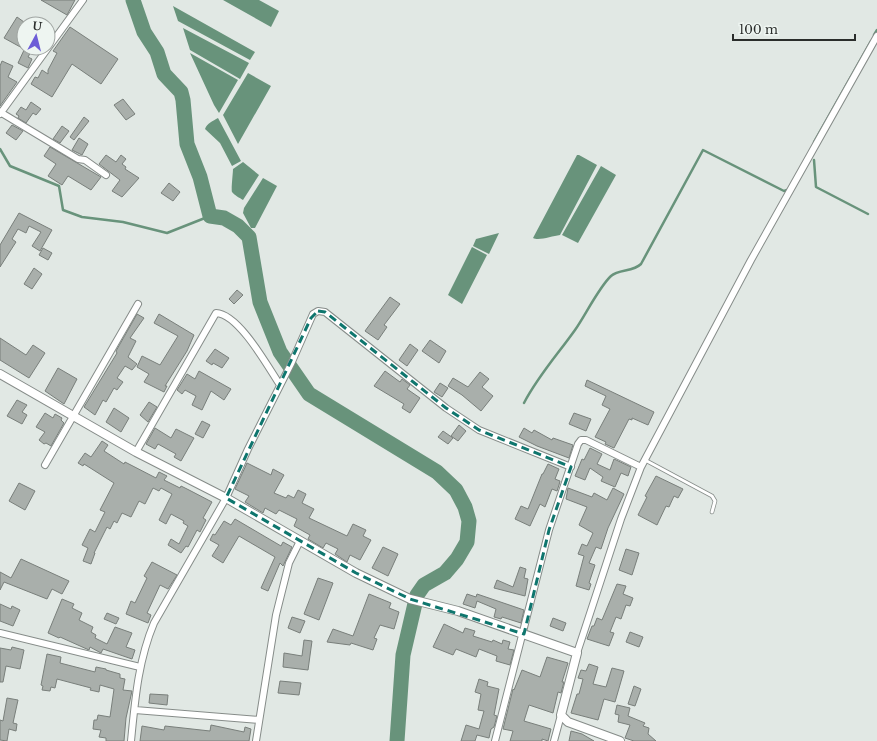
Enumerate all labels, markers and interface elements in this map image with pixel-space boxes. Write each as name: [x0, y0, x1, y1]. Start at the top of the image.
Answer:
north arrow: [16, 16, 56, 56]
scale bar: [733, 16, 855, 42]
text: U: [32, 19, 43, 34]
text: 100 m: [739, 22, 778, 37]

